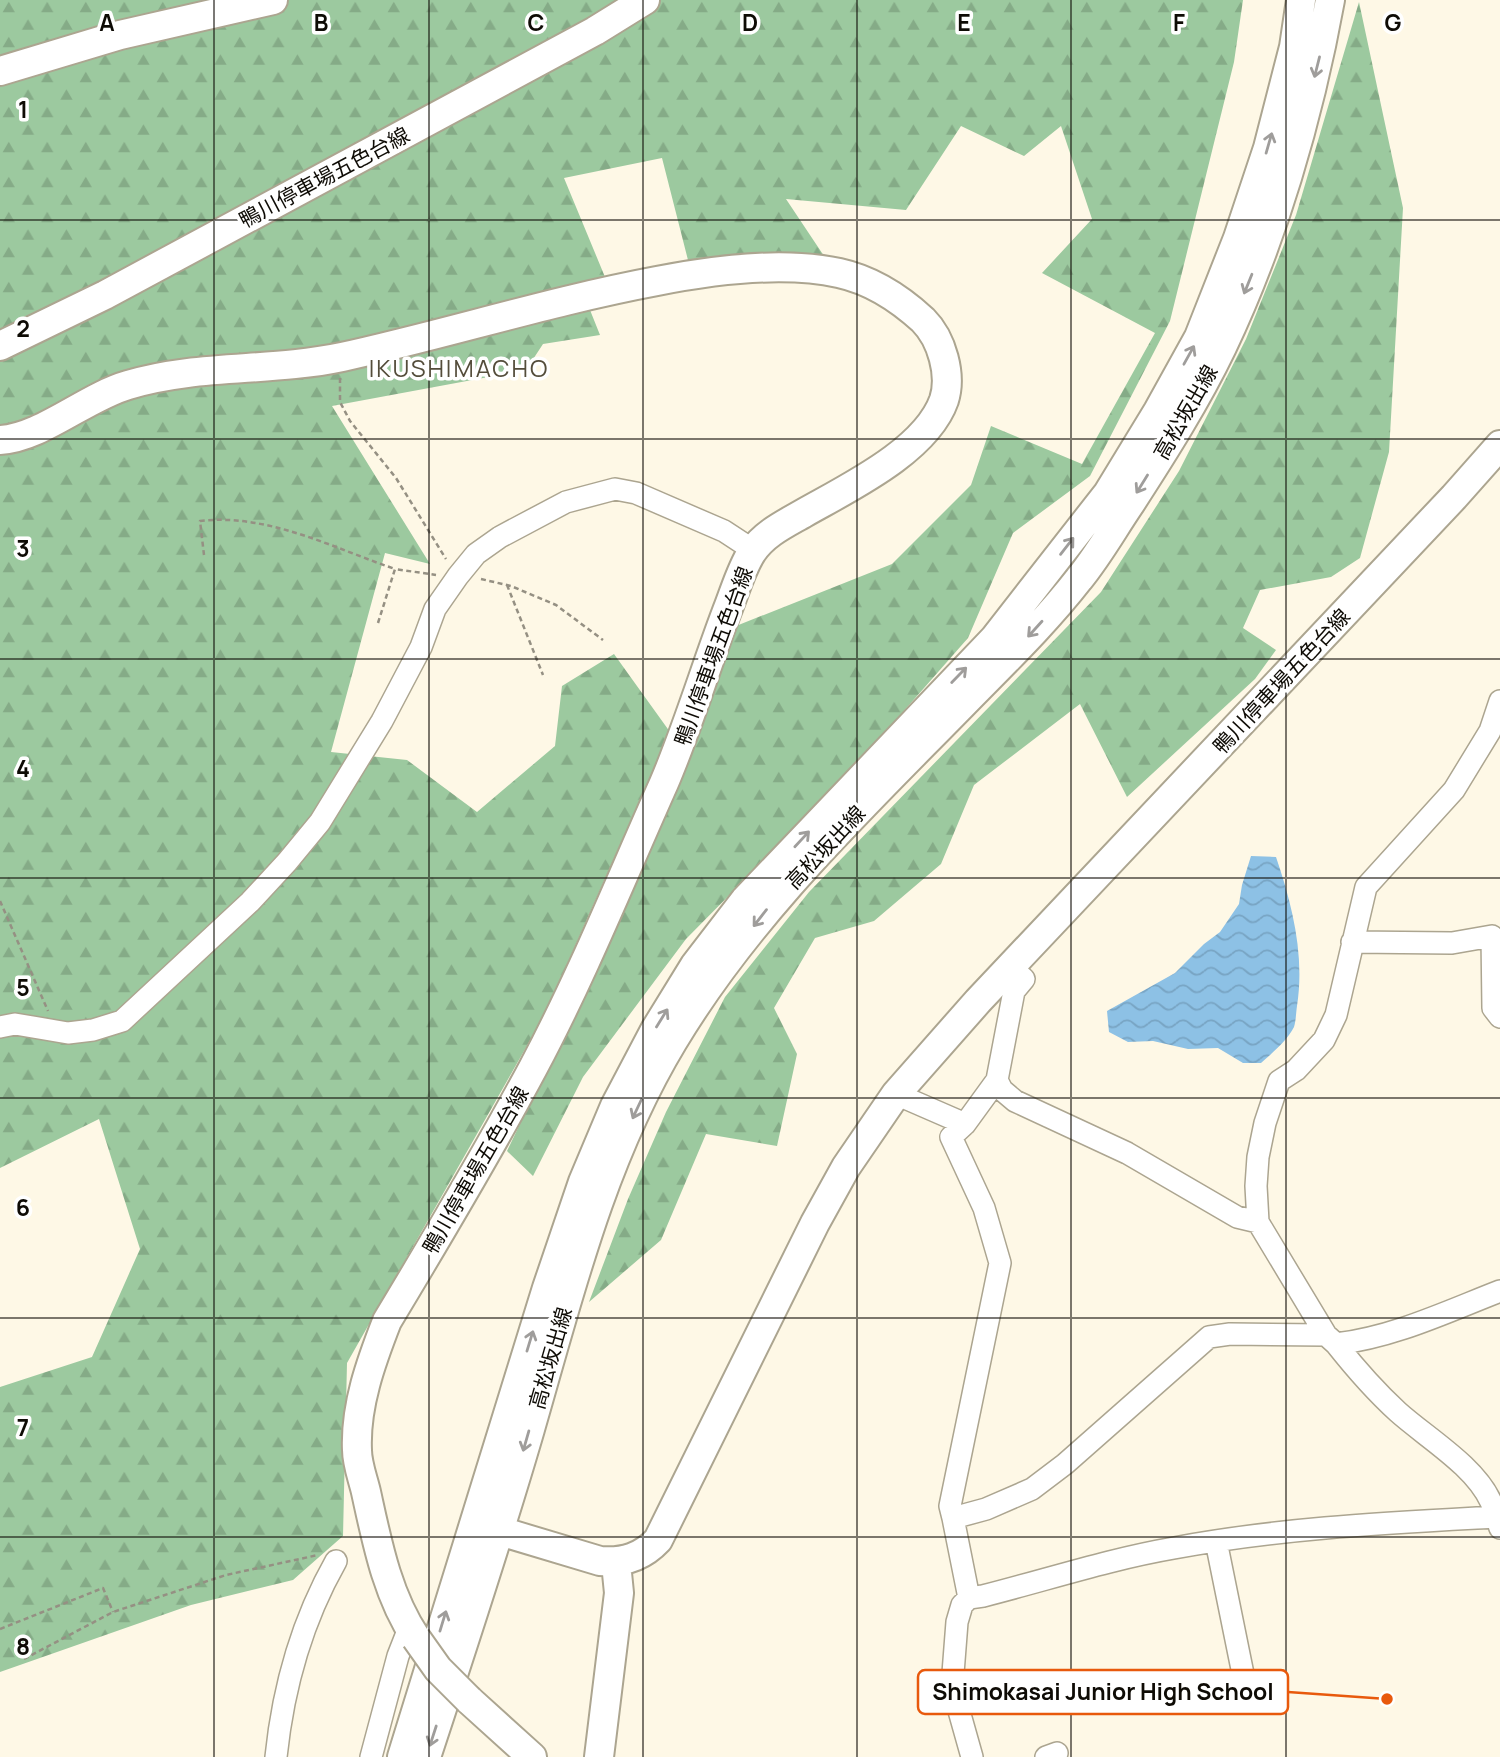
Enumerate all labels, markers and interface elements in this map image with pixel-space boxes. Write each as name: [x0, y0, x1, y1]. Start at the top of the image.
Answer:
text: A: [99, 6, 115, 38]
text: B: [314, 6, 328, 38]
text: C: [528, 6, 545, 38]
text: D: [742, 6, 758, 38]
text: E: [957, 6, 971, 38]
text: F: [1173, 6, 1185, 38]
text: G: [1385, 6, 1402, 38]
one-way arrow: [1310, 55, 1323, 78]
text: 1: [18, 93, 28, 125]
street label: 鴨川停車場五色台線: [234, 120, 414, 234]
one-way arrow: [1263, 132, 1276, 155]
one-way arrow: [1241, 272, 1254, 294]
text: 2: [16, 312, 30, 344]
one-way arrow: [1182, 346, 1196, 366]
district label: IKUSHIMACHO: [369, 351, 549, 384]
street label: 高松坂出線: [1147, 360, 1223, 464]
one-way arrow: [1135, 474, 1149, 494]
text: 3: [16, 532, 30, 564]
one-way arrow: [1059, 538, 1074, 556]
street label: 鴨川停車場五色台線: [668, 562, 758, 750]
street label: 鴨川停車場五色台線: [1206, 602, 1356, 760]
one-way arrow: [1027, 620, 1043, 638]
one-way arrow: [951, 666, 968, 683]
text: 4: [16, 752, 30, 784]
street label: 高松坂出線: [779, 799, 871, 895]
one-way arrow: [793, 830, 810, 847]
one-way arrow: [752, 909, 767, 927]
text: 5: [16, 971, 30, 1003]
one-way arrow: [656, 1008, 670, 1028]
street label: 鴨川停車場五色台線: [416, 1081, 534, 1259]
one-way arrow: [630, 1098, 643, 1119]
text: 6: [16, 1191, 30, 1223]
street label: 高松坂出線: [522, 1304, 578, 1412]
one-way arrow: [525, 1330, 538, 1352]
text: 7: [17, 1411, 29, 1443]
one-way arrow: [519, 1430, 532, 1452]
one-way arrow: [438, 1611, 451, 1633]
text: 8: [16, 1630, 30, 1662]
callout: Shimokasai Junior High School: [918, 1670, 1288, 1714]
text: Shimokasai Junior High School: [932, 1675, 1274, 1707]
one-way arrow: [426, 1724, 438, 1746]

